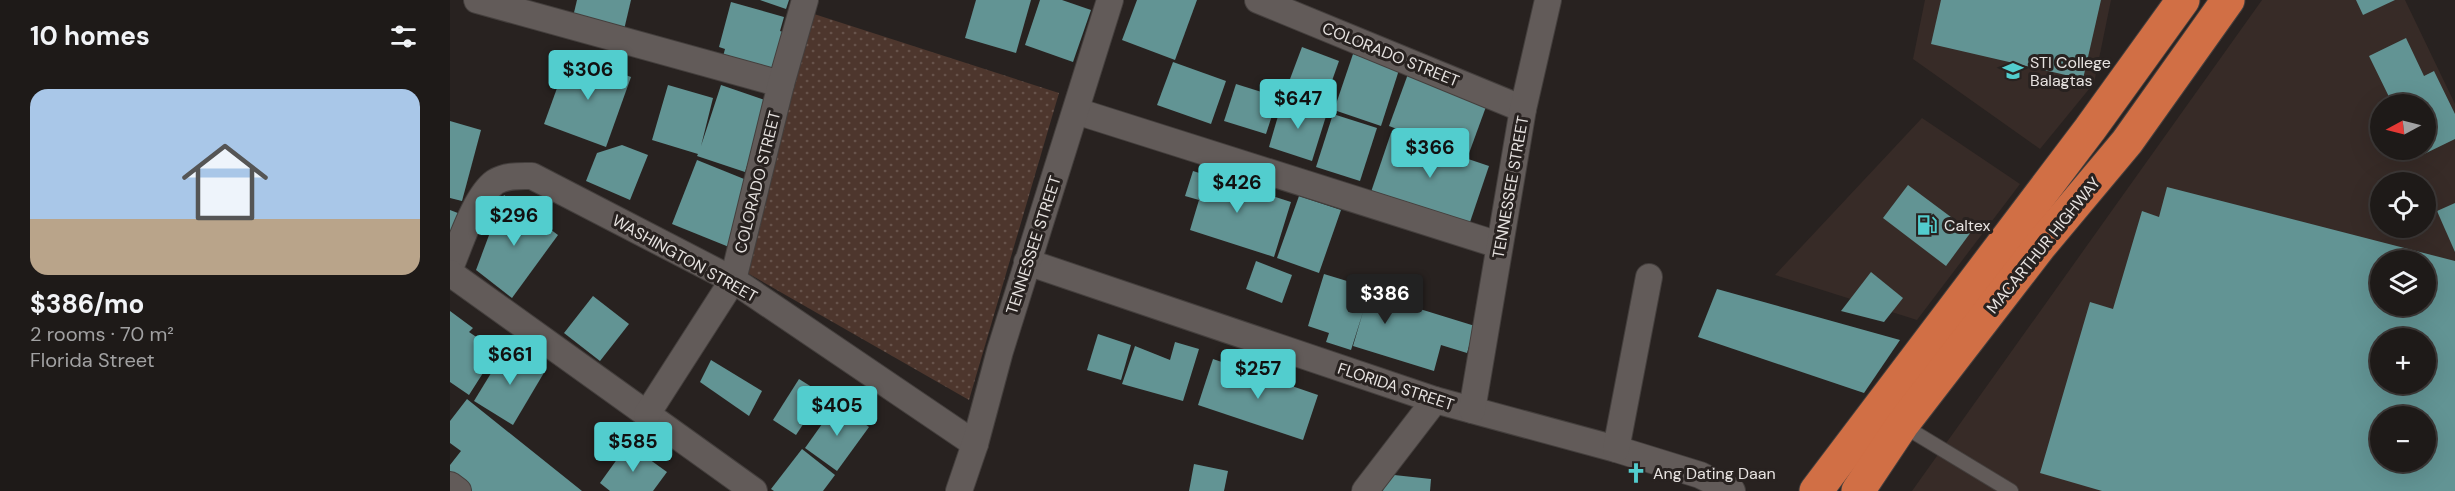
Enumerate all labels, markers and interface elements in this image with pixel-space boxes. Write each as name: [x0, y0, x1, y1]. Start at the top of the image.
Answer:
street label: COLORADO STREET: [1319, 17, 1462, 92]
text: 10 homes: [30, 19, 150, 53]
icon: filters: [387, 20, 420, 53]
pin: $306: [552, 50, 624, 101]
place label: STI College Balagtas: [2030, 52, 2111, 91]
text: $306: [563, 56, 613, 82]
school or university icon: STI College Balagtas: [2001, 59, 2025, 83]
pin: $647: [1262, 79, 1334, 130]
text: $647: [1274, 85, 1322, 111]
north arrow: [2370, 94, 2436, 160]
map controls: [2370, 94, 2436, 472]
street label: COLORADO STREET: [730, 109, 785, 255]
street label: TENNESSEE STREET: [1488, 114, 1533, 260]
icon: home: [171, 128, 279, 236]
pin: $366: [1394, 128, 1466, 179]
text: $366: [1405, 134, 1455, 160]
pin: $426: [1201, 163, 1273, 214]
text: $426: [1212, 169, 1262, 195]
button: locate: [2370, 172, 2436, 238]
street label: TENNESSEE STREET: [1001, 173, 1066, 317]
street label: MACARTHUR HIGHWAY: [1982, 173, 2105, 318]
pin: $296: [478, 196, 550, 247]
text: $296: [490, 202, 538, 228]
street label: WASHINGTON STREET: [608, 210, 761, 307]
fuel station icon: Caltex: [1915, 213, 1939, 237]
place label: Caltex: [1944, 215, 1991, 236]
button: layers: [2370, 250, 2436, 316]
pin: $386: [1349, 274, 1421, 325]
text: $386: [1360, 280, 1410, 306]
text: $386/mo: [30, 287, 144, 321]
text: 2 rooms · 70 m²: [30, 321, 174, 347]
button: +: [2370, 328, 2436, 394]
pin: $661: [474, 335, 546, 386]
text: $661: [488, 341, 532, 367]
text: Florida Street: [30, 347, 155, 373]
pin: $257: [1222, 349, 1294, 400]
text: $257: [1235, 355, 1281, 381]
street label: FLORIDA STREET: [1335, 358, 1457, 415]
pin: $405: [801, 386, 873, 437]
text: $405: [811, 392, 863, 418]
button: −: [2370, 406, 2436, 472]
pin: $585: [597, 422, 669, 473]
text: $585: [608, 428, 658, 454]
church icon: Ang Dating Daan: [1624, 461, 1648, 485]
place label: Ang Dating Daan: [1653, 463, 1776, 484]

